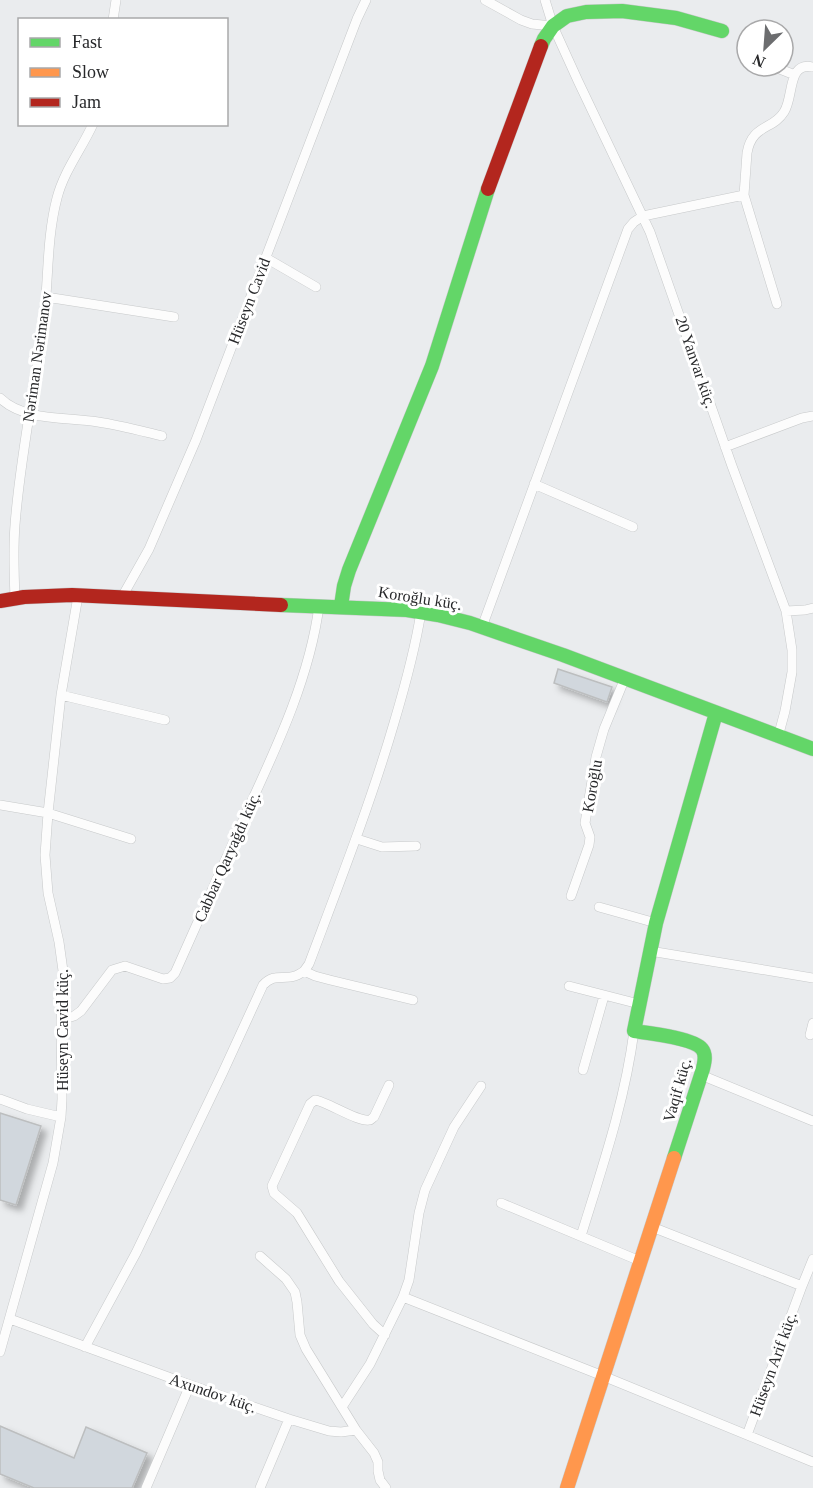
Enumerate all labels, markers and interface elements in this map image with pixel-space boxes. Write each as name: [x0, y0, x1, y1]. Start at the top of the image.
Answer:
legend: [18, 18, 228, 126]
north arrow: [735, 18, 795, 78]
text: Fast: [72, 32, 102, 52]
text: N: [750, 51, 768, 71]
text: Slow: [72, 62, 109, 82]
text: Jam: [72, 92, 101, 112]
street label: Hüseyn Cavid: [225, 255, 274, 347]
street label: Nəriman Nərimanov: [19, 290, 55, 424]
street label: 20 Yanvar küç.: [671, 314, 720, 410]
street label: Koroğlu küç.: [377, 583, 463, 614]
street label: Koroğlu: [579, 758, 606, 814]
street label: Cabbar Qaryağdı küç.: [191, 789, 264, 925]
street label: Hüseyn Cavid küç.: [54, 969, 72, 1091]
street label: Vaqif küç.: [660, 1056, 695, 1124]
street label: Hüseyn Arif küç.: [746, 1310, 801, 1419]
street label: Axundov küç.: [167, 1370, 259, 1417]

